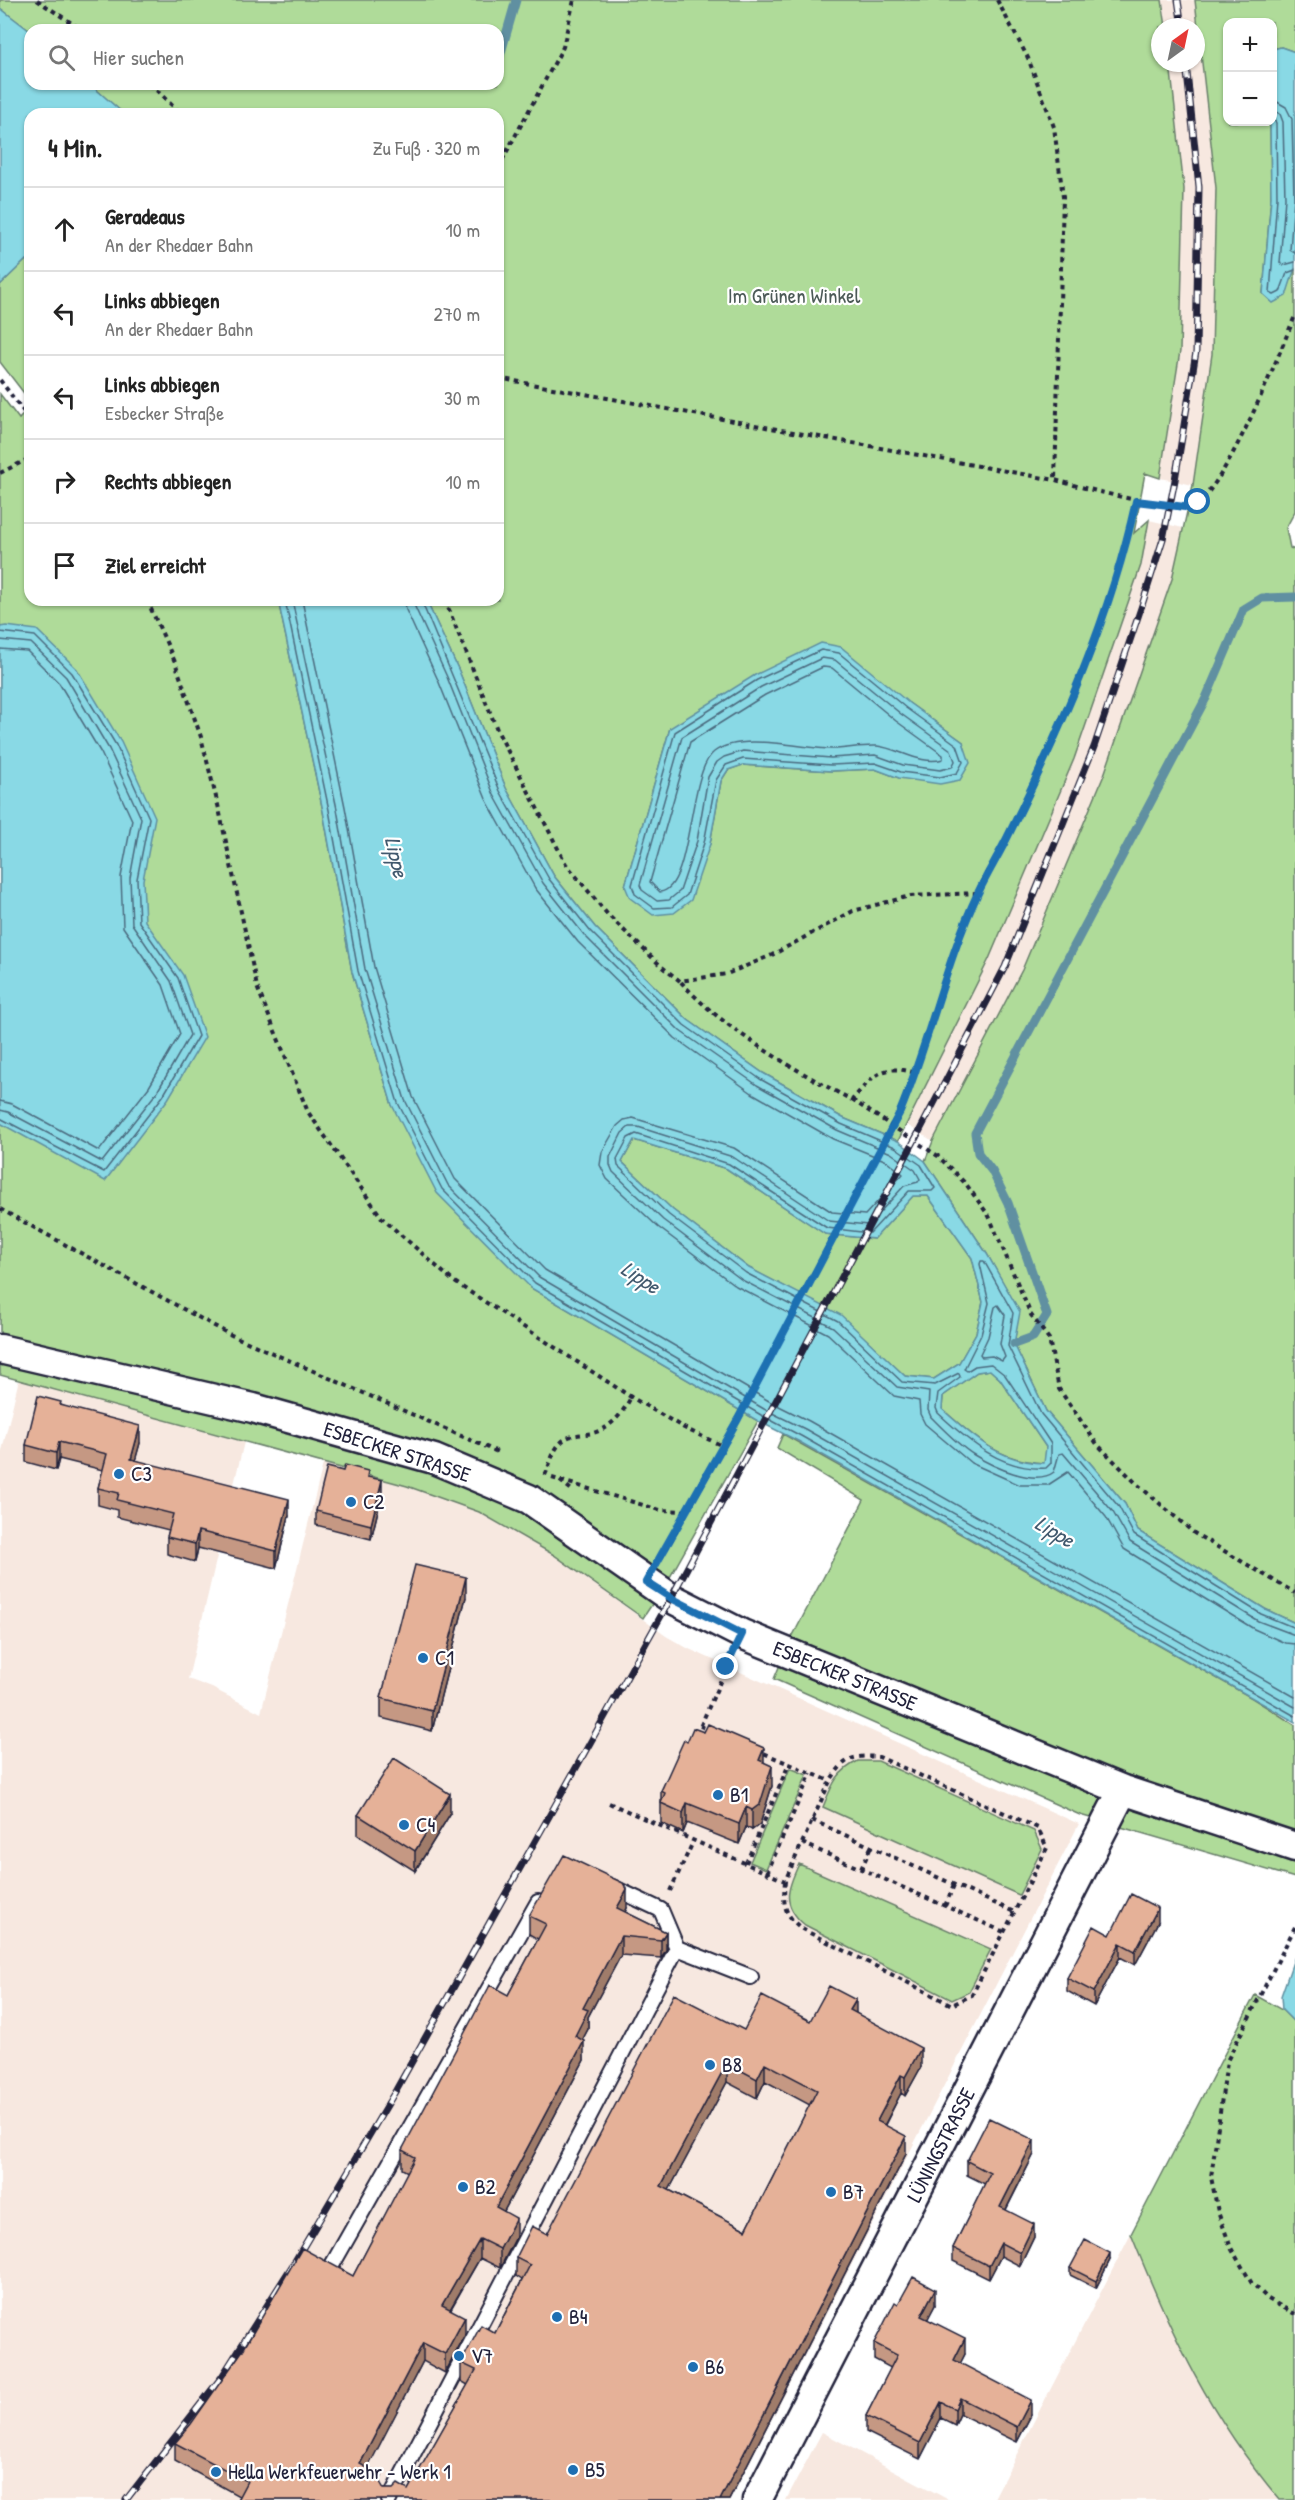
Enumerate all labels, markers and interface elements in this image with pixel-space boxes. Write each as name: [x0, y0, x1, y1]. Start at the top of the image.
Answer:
north arrow: [1151, 18, 1205, 72]
map controls: [1223, 18, 1277, 126]
button: +: [1223, 18, 1277, 72]
search box: [24, 24, 504, 90]
icon: search: [45, 41, 78, 74]
text: Hier suchen: [93, 42, 184, 72]
button: −: [1223, 72, 1277, 126]
text: 4 Min.: [48, 130, 102, 165]
text: Zu Fuß · 320 m: [373, 134, 480, 161]
text: Geradeaus: [105, 201, 185, 231]
icon: ahead: [48, 213, 81, 246]
text: 10 m: [446, 216, 480, 243]
text: An der Rhedaer Bahn: [105, 231, 253, 258]
park label: Im Grünen Winkel: [728, 281, 861, 310]
text: Links abbiegen: [105, 285, 220, 315]
icon: left: [48, 297, 81, 330]
text: 270 m: [434, 300, 480, 327]
text: An der Rhedaer Bahn: [105, 315, 253, 342]
text: Links abbiegen: [105, 369, 220, 399]
icon: left: [48, 381, 81, 414]
text: 30 m: [444, 384, 480, 411]
text: Esbecker Straße: [105, 399, 224, 426]
icon: right: [48, 465, 81, 498]
text: Rechts abbiegen: [105, 466, 232, 496]
text: 10 m: [446, 468, 480, 495]
route start: [1184, 488, 1210, 514]
icon: arrive: [48, 549, 81, 582]
text: Ziel erreicht: [105, 550, 205, 580]
water label: Lippe: [378, 834, 416, 881]
water label: Lippe: [616, 1253, 667, 1301]
street label: ESBECKER STRASSE: [320, 1414, 474, 1489]
place label: C3: [131, 1459, 152, 1488]
marker: C3: [112, 1467, 126, 1481]
place label: C2: [363, 1487, 385, 1516]
marker: C2: [344, 1495, 358, 1509]
water label: Lippe: [1030, 1508, 1081, 1555]
street label: ESBECKER STRASSE: [769, 1633, 921, 1718]
place label: C1: [435, 1643, 454, 1672]
marker: C1: [416, 1651, 430, 1665]
route end: [712, 1653, 738, 1679]
place label: B1: [730, 1780, 748, 1809]
marker: B1: [711, 1788, 725, 1802]
place label: C4: [416, 1810, 436, 1839]
marker: C4: [397, 1818, 411, 1832]
place label: B8: [722, 2050, 742, 2079]
marker: B8: [703, 2058, 717, 2072]
street label: LÜNINGSTRASSE: [899, 2083, 982, 2207]
place label: B2: [475, 2172, 496, 2201]
place label: B7: [843, 2177, 864, 2206]
marker: B2: [456, 2180, 470, 2194]
marker: B7: [824, 2185, 838, 2199]
place label: B4: [569, 2302, 588, 2331]
marker: B4: [550, 2310, 564, 2324]
place label: V7: [471, 2341, 493, 2370]
marker: V7: [452, 2349, 466, 2363]
place label: B6: [705, 2352, 724, 2381]
marker: B6: [686, 2360, 700, 2374]
place label: B5: [585, 2455, 605, 2484]
place label: Hella Werkfeuerwehr - Werk 1: [228, 2457, 451, 2486]
marker: B5: [566, 2463, 580, 2477]
marker: Hella Werkfeuerwehr - Werk 1: [209, 2465, 223, 2479]

